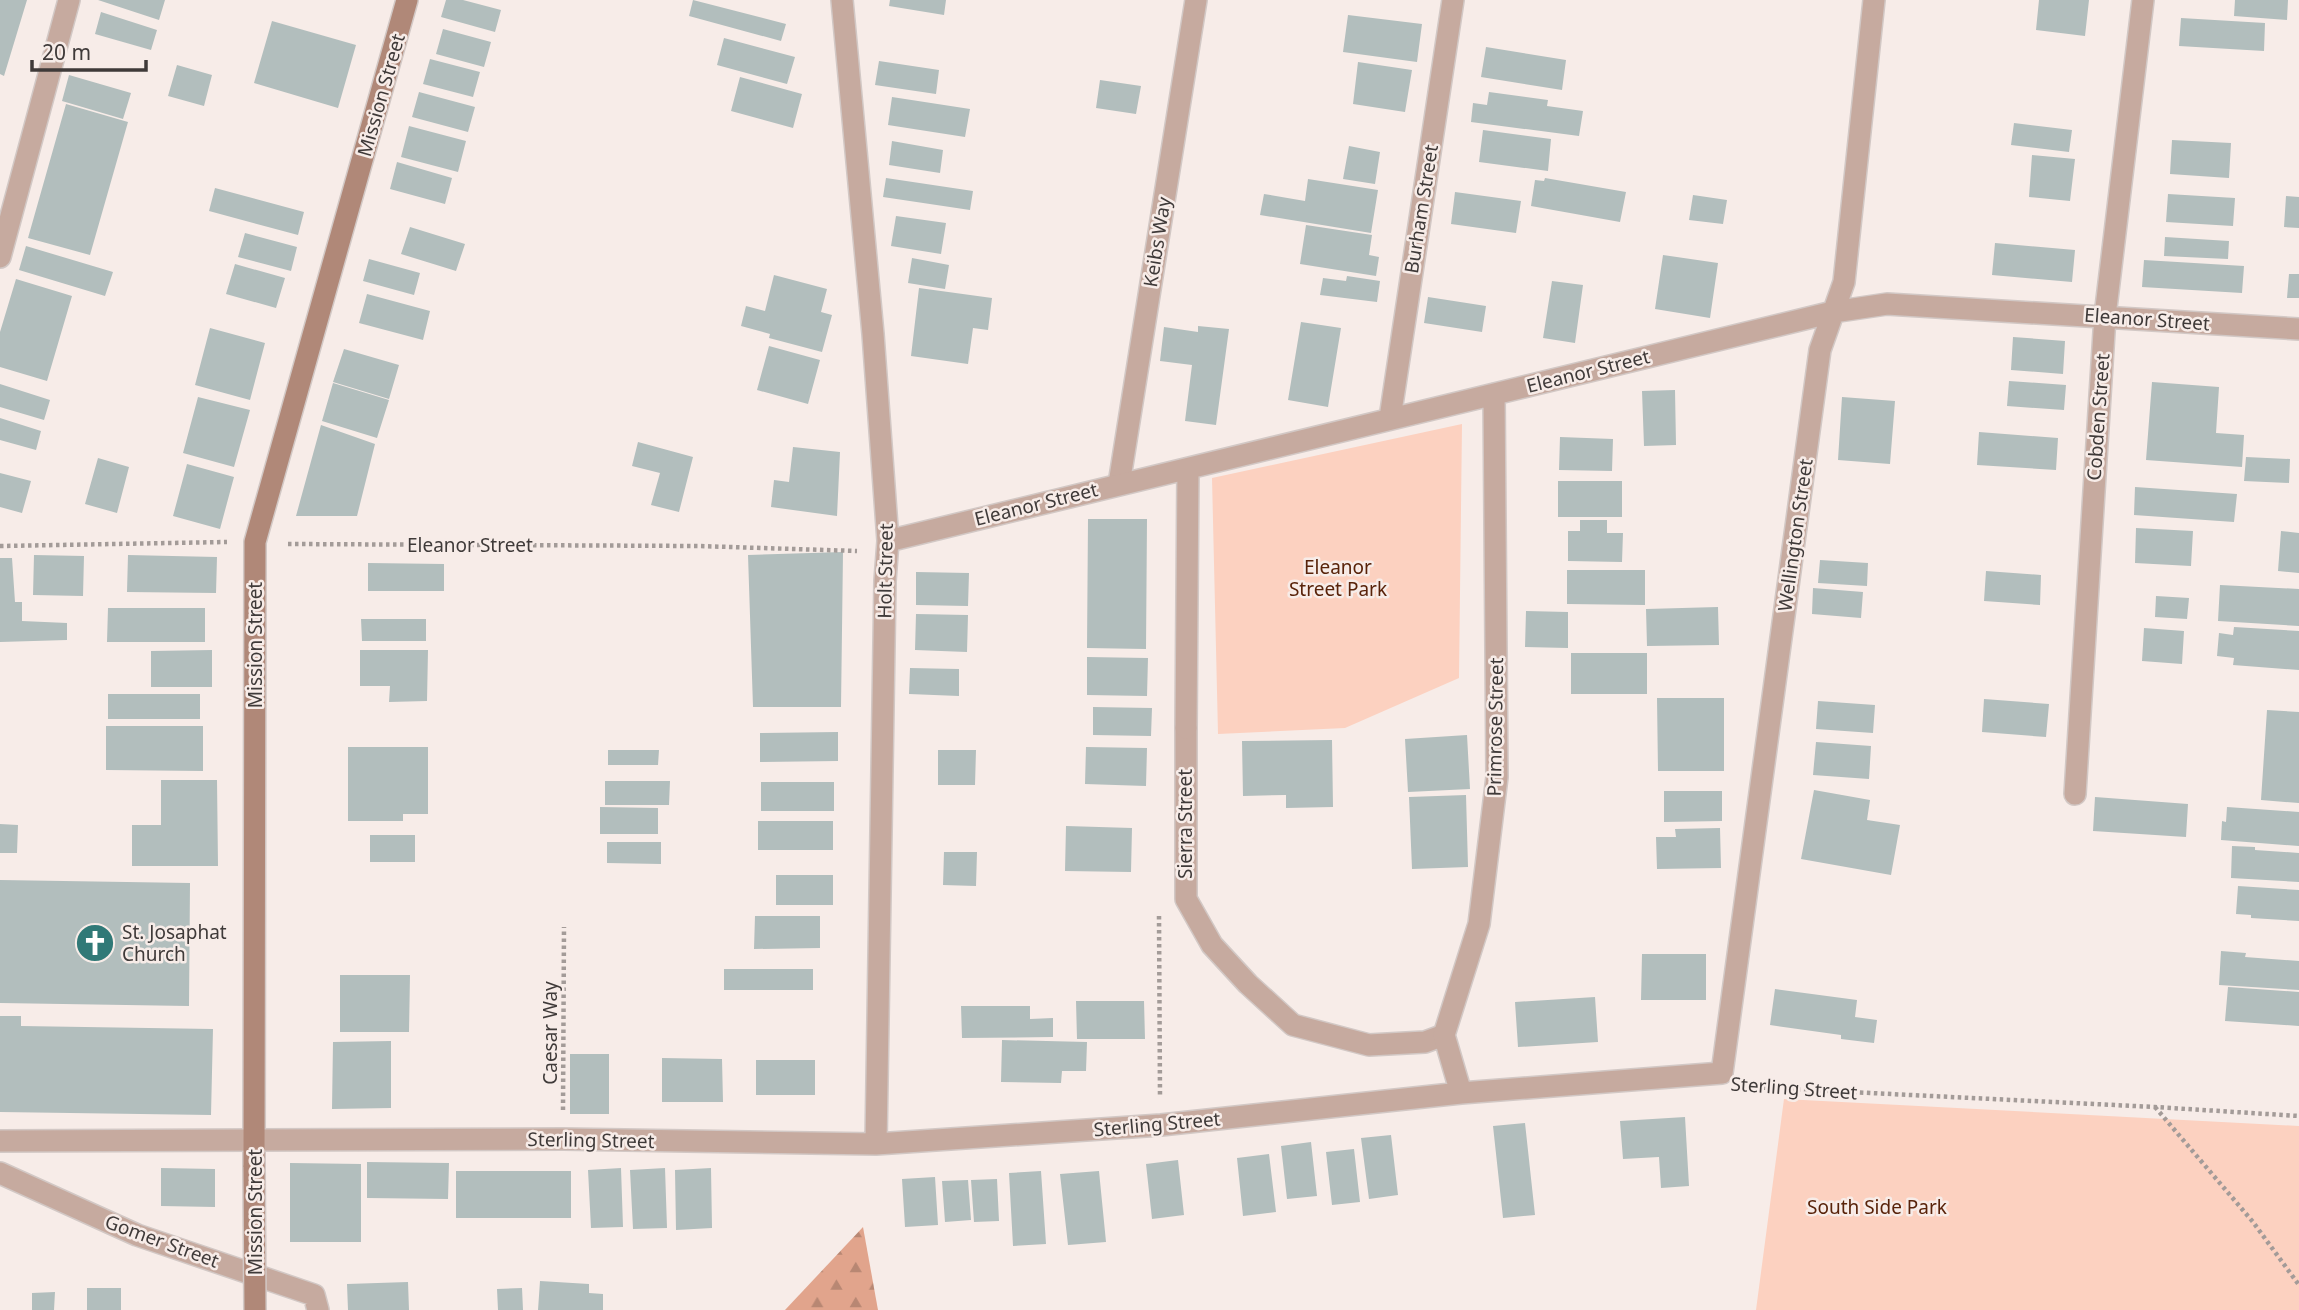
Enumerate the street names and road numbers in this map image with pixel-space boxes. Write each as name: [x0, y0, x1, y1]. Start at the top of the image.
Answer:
street label: Mission Street: [351, 31, 411, 159]
street label: Burham Street: [1398, 143, 1444, 275]
street label: Keibs Way: [1137, 195, 1177, 289]
street label: Eleanor Street: [2083, 302, 2211, 336]
street label: Eleanor Street: [1524, 343, 1652, 399]
street label: Cobden Street: [2081, 352, 2115, 481]
street label: Wellington Street: [1771, 457, 1819, 613]
street label: Eleanor Street: [972, 476, 1100, 532]
street label: Holt Street: [871, 523, 899, 619]
street label: Eleanor Street: [407, 532, 533, 558]
street label: Mission Street: [242, 582, 268, 708]
street label: Primrose Street: [1481, 657, 1509, 797]
street label: Sierra Street: [1172, 769, 1198, 879]
street label: Caesar Way: [537, 981, 563, 1085]
street label: Sterling Street: [1730, 1071, 1858, 1105]
street label: Sterling Street: [1093, 1105, 1222, 1142]
street label: Sterling Street: [527, 1126, 655, 1154]
street label: Mission Street: [242, 1149, 268, 1275]
street label: Gomer Street: [101, 1208, 223, 1274]

